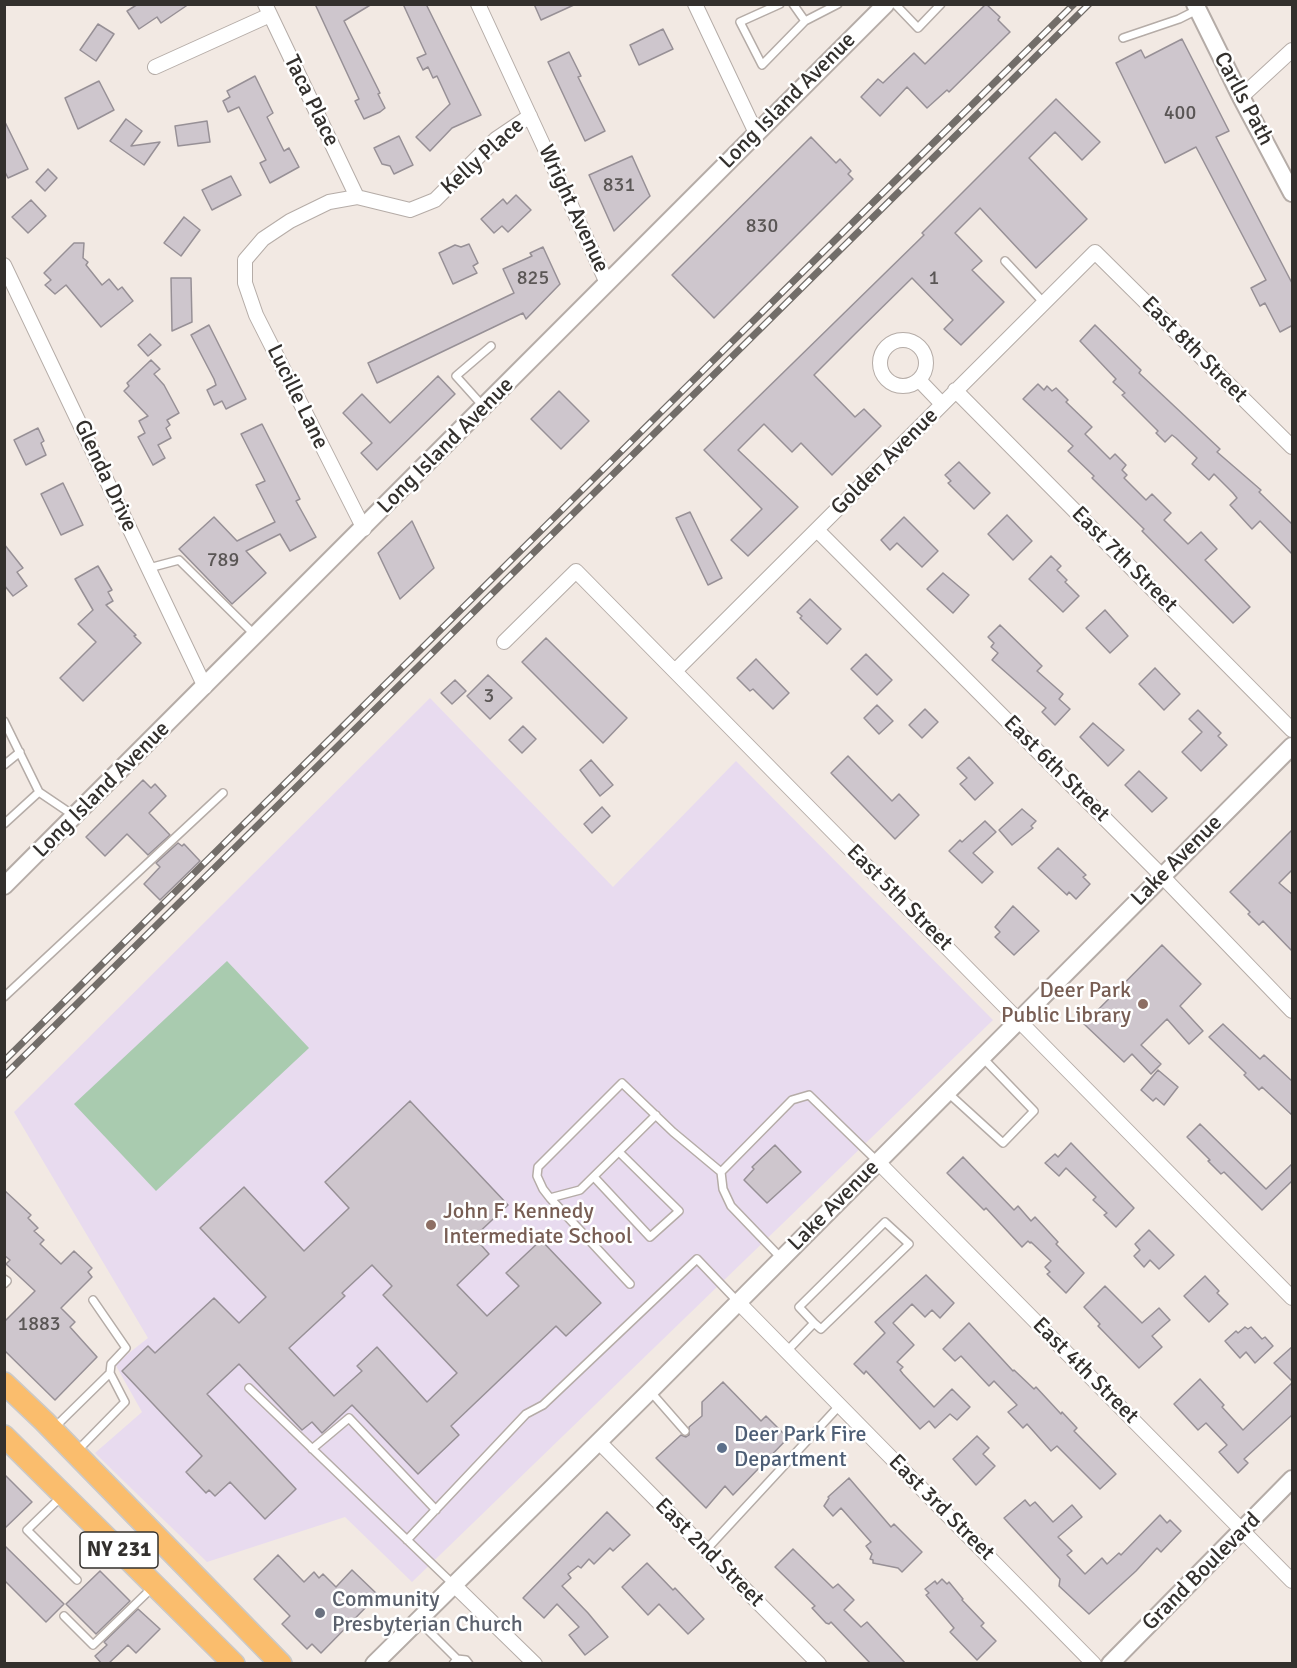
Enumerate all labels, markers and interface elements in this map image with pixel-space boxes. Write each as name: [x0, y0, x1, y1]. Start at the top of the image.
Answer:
street label: Long Island Avenue: [714, 27, 862, 175]
street label: Carlls Path: [1207, 48, 1279, 150]
street label: Taca Place: [278, 51, 344, 151]
house number: 400: [1164, 102, 1196, 126]
street label: Kelly Place: [436, 113, 530, 201]
street label: Wright Avenue: [532, 141, 614, 277]
house number: 831: [603, 174, 635, 198]
house number: 830: [746, 215, 778, 239]
house number: 825: [517, 267, 549, 291]
house number: 1: [929, 267, 939, 291]
street label: East 8th Street: [1135, 291, 1253, 409]
street label: Lucille Lane: [260, 340, 334, 454]
street label: Long Island Avenue: [372, 372, 520, 520]
street label: Golden Avenue: [826, 403, 944, 521]
street label: Glenda Drive: [68, 416, 142, 536]
street label: East 7th Street: [1065, 501, 1183, 619]
house number: 789: [207, 549, 239, 573]
house number: 3: [484, 685, 494, 709]
street label: East 6th Street: [997, 710, 1115, 828]
street label: Long Island Avenue: [28, 716, 176, 864]
street label: Lake Avenue: [1126, 810, 1228, 912]
street label: East 5th Street: [840, 839, 958, 957]
place label: Deer Park Public Library: [1001, 978, 1131, 1030]
marker: Deer Park Public Library: [1136, 997, 1150, 1011]
street label: Lake Avenue: [783, 1155, 885, 1257]
place label: John F. Kennedy Intermediate School: [443, 1199, 632, 1250]
marker: John F. Kennedy Intermediate School: [424, 1218, 438, 1232]
street label: East 4th Street: [1026, 1312, 1144, 1430]
house number: 1883: [17, 1313, 61, 1337]
place label: Deer Park Fire Department: [734, 1422, 866, 1474]
marker: Deer Park Fire Department: [715, 1441, 729, 1455]
street label: East 3rd Street: [882, 1449, 1000, 1567]
street label: East 2nd Street: [649, 1493, 769, 1613]
street label: Grand Boulevard: [1137, 1507, 1267, 1637]
road number: NY 231: [80, 1532, 158, 1568]
place label: Community Presbyterian Church: [332, 1587, 523, 1639]
marker: Community Presbyterian Church: [313, 1606, 327, 1620]

